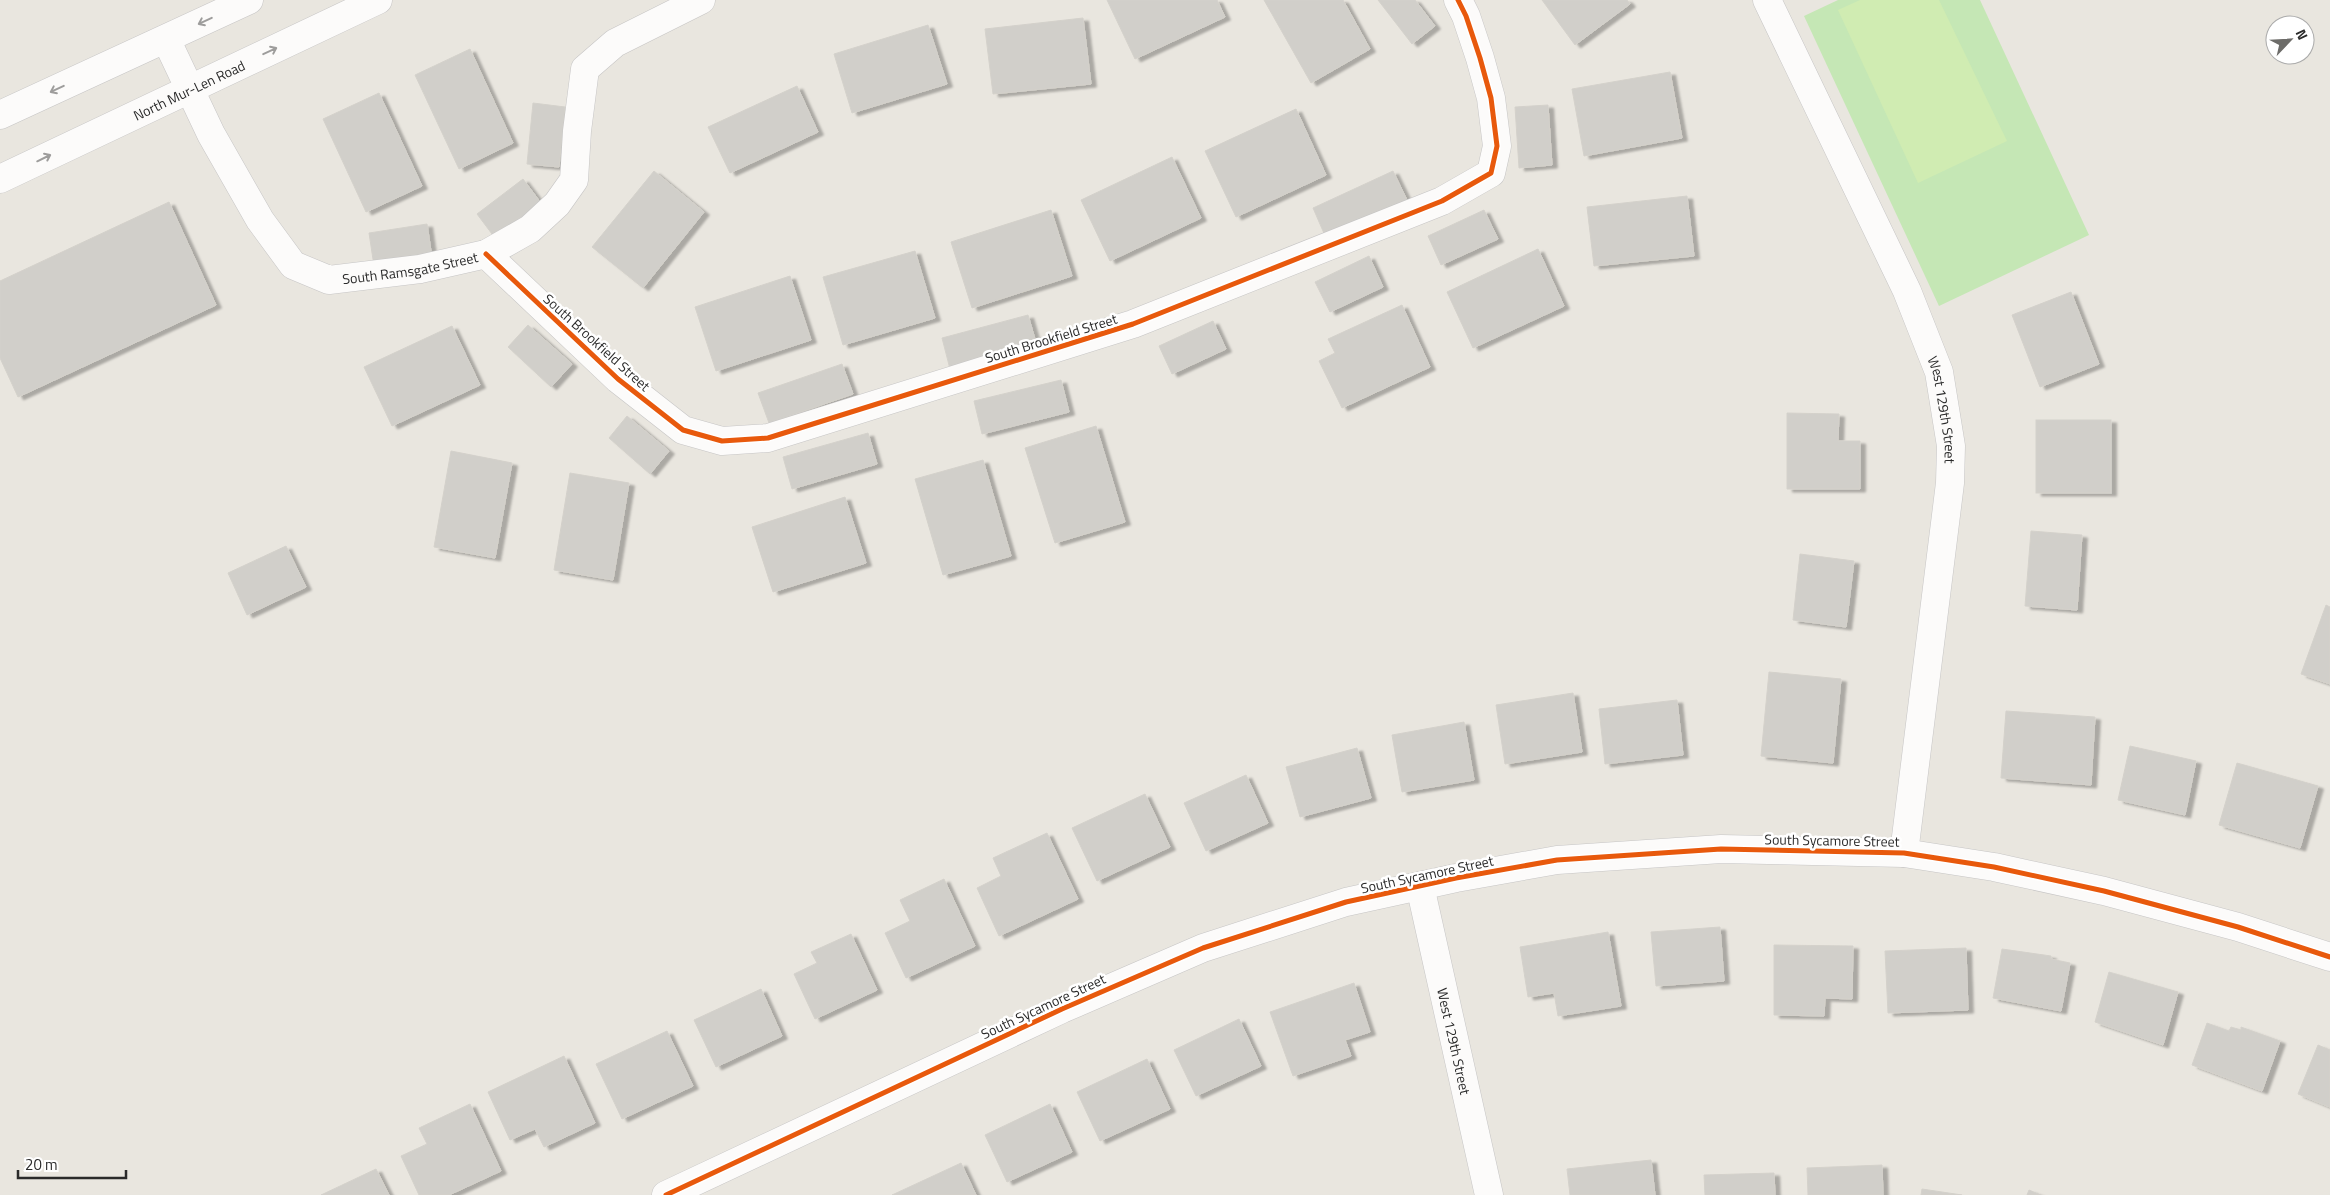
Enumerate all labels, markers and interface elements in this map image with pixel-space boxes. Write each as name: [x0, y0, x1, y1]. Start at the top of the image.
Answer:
north arrow: [2265, 15, 2315, 65]
one-way arrow: [198, 16, 213, 26]
text: N: [2291, 25, 2314, 43]
one-way arrow: [262, 46, 277, 55]
street label: North Mur-Len Road: [130, 54, 248, 125]
one-way arrow: [50, 85, 65, 94]
one-way arrow: [36, 153, 51, 163]
street label: South Ramsgate Street: [341, 246, 480, 289]
street label: South Brookfield Street: [539, 288, 655, 396]
street label: South Brookfield Street: [982, 308, 1120, 368]
street label: West 129th Street: [1923, 353, 1962, 464]
street label: South Sycamore Street: [1764, 828, 1900, 852]
street label: South Sycamore Street: [1359, 850, 1495, 898]
street label: South Sycamore Street: [977, 968, 1109, 1044]
street label: West 129th Street: [1433, 986, 1477, 1097]
scale bar: [18, 1148, 125, 1180]
text: 20 m: [25, 1153, 58, 1176]

